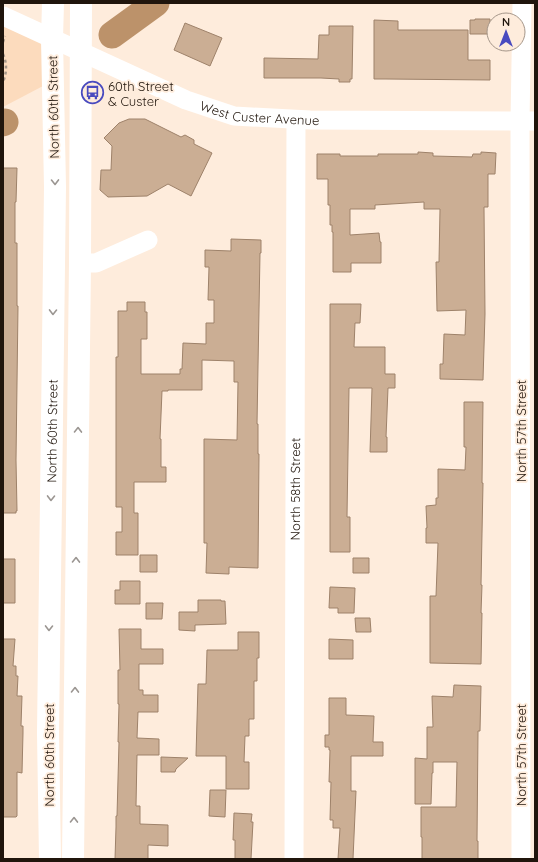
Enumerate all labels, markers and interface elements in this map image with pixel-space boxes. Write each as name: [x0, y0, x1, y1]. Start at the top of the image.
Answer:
north arrow: [486, 12, 526, 52]
text: N: [502, 15, 510, 29]
street label: North 60th Street: [44, 55, 62, 159]
place label: 60th Street & Custer: [108, 78, 174, 109]
bus stop icon: 60th Street & Custer: [80, 80, 106, 106]
street label: West Custer Avenue: [198, 97, 319, 128]
one-way arrow: [51, 179, 59, 185]
one-way arrow: [49, 309, 57, 315]
street label: North 60th Street: [43, 379, 61, 483]
street label: North 57th Street: [513, 380, 529, 482]
one-way arrow: [74, 427, 82, 433]
street label: North 58th Street: [287, 438, 303, 540]
one-way arrow: [47, 495, 55, 501]
one-way arrow: [72, 557, 80, 563]
one-way arrow: [45, 625, 53, 631]
one-way arrow: [71, 687, 79, 693]
street label: North 60th Street: [41, 703, 57, 807]
street label: North 57th Street: [513, 704, 529, 806]
one-way arrow: [70, 817, 78, 823]

